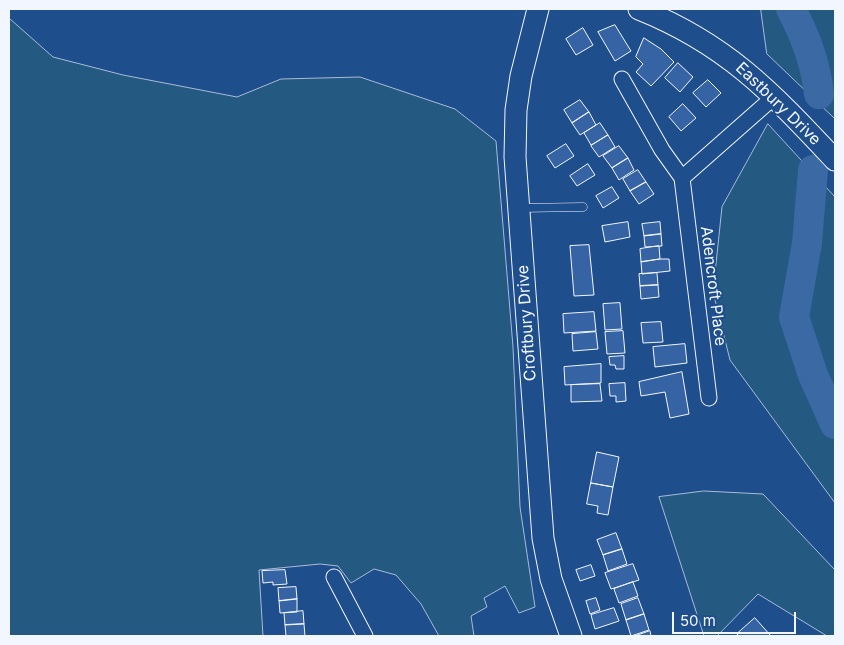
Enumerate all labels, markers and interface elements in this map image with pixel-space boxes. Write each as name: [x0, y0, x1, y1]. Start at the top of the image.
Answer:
street label: Eastbury Drive: [731, 59, 825, 149]
street label: Adencroft Place: [696, 225, 730, 347]
street label: Croftbury Drive: [513, 264, 541, 382]
scale bar: [674, 602, 798, 634]
text: 50 m: [680, 611, 716, 630]

